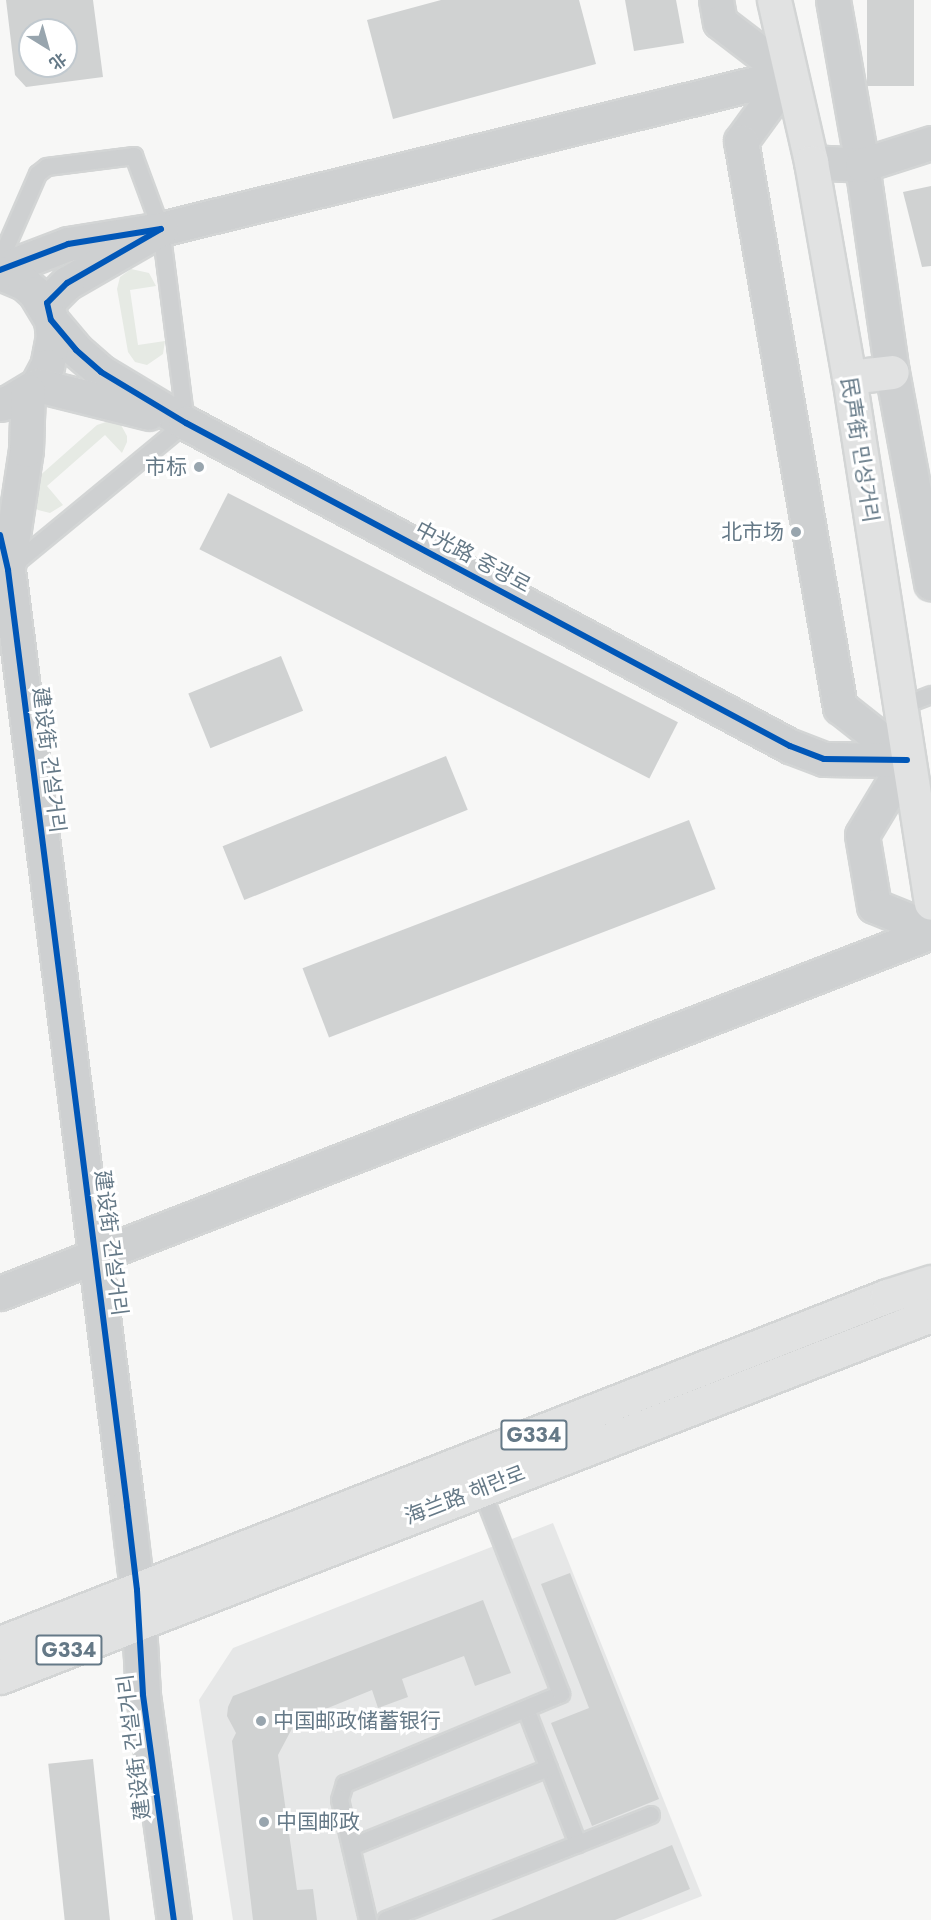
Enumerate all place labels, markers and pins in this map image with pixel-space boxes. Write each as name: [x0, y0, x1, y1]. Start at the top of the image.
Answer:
place label: 市标: [145, 454, 187, 480]
marker: 市标: [192, 460, 206, 474]
place label: 北市场: [721, 519, 784, 545]
marker: 北市场: [789, 525, 803, 539]
place label: 中国邮政储蓄银行: [273, 1708, 441, 1734]
marker: 中国邮政储蓄银行: [254, 1714, 268, 1728]
place label: 中国邮政: [276, 1809, 360, 1835]
marker: 中国邮政: [257, 1815, 271, 1829]

